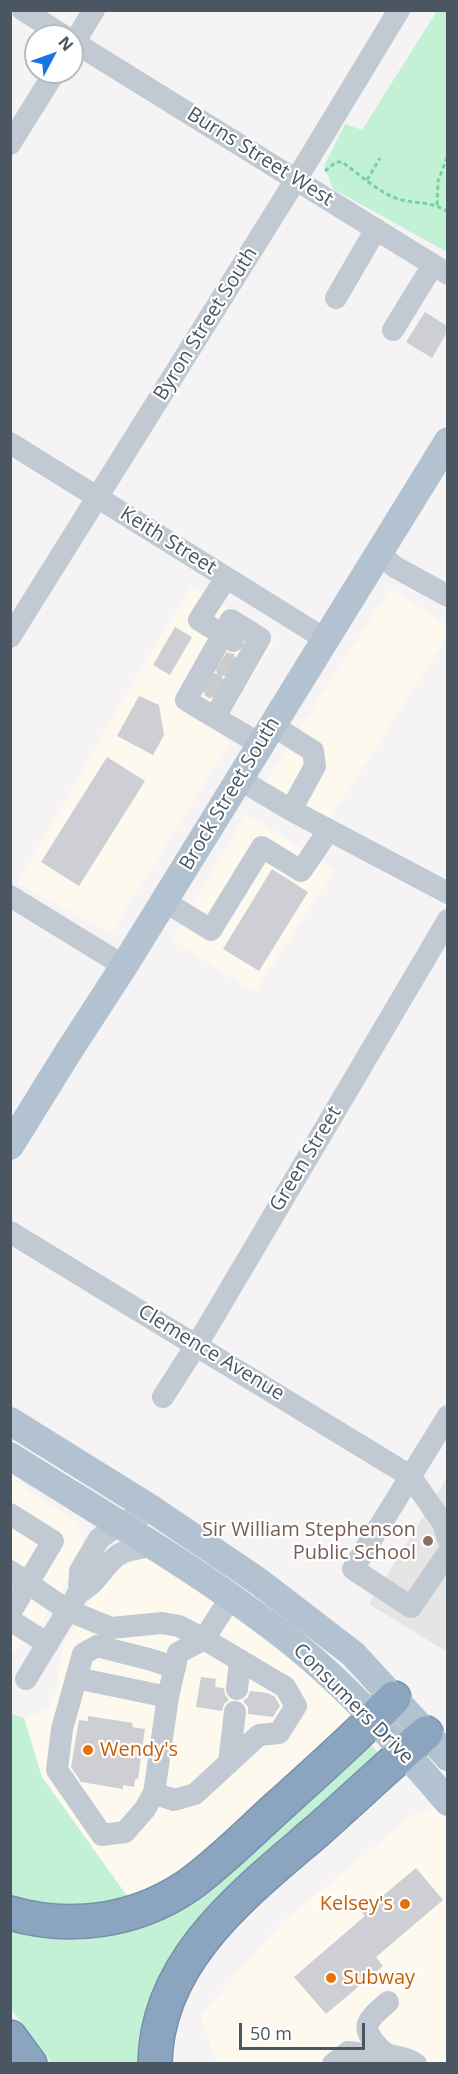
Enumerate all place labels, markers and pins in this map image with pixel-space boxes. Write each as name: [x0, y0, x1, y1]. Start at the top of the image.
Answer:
place label: Sir William Stephenson Public School: [202, 1518, 416, 1565]
marker: Sir William Stephenson Public School: [421, 1534, 435, 1548]
place label: Wendy's: [100, 1738, 178, 1762]
marker: Wendy's: [81, 1743, 95, 1757]
place label: Kelsey's: [320, 1892, 393, 1916]
marker: Kelsey's: [398, 1897, 412, 1911]
place label: Subway: [343, 1966, 415, 1990]
marker: Subway: [324, 1971, 338, 1985]

